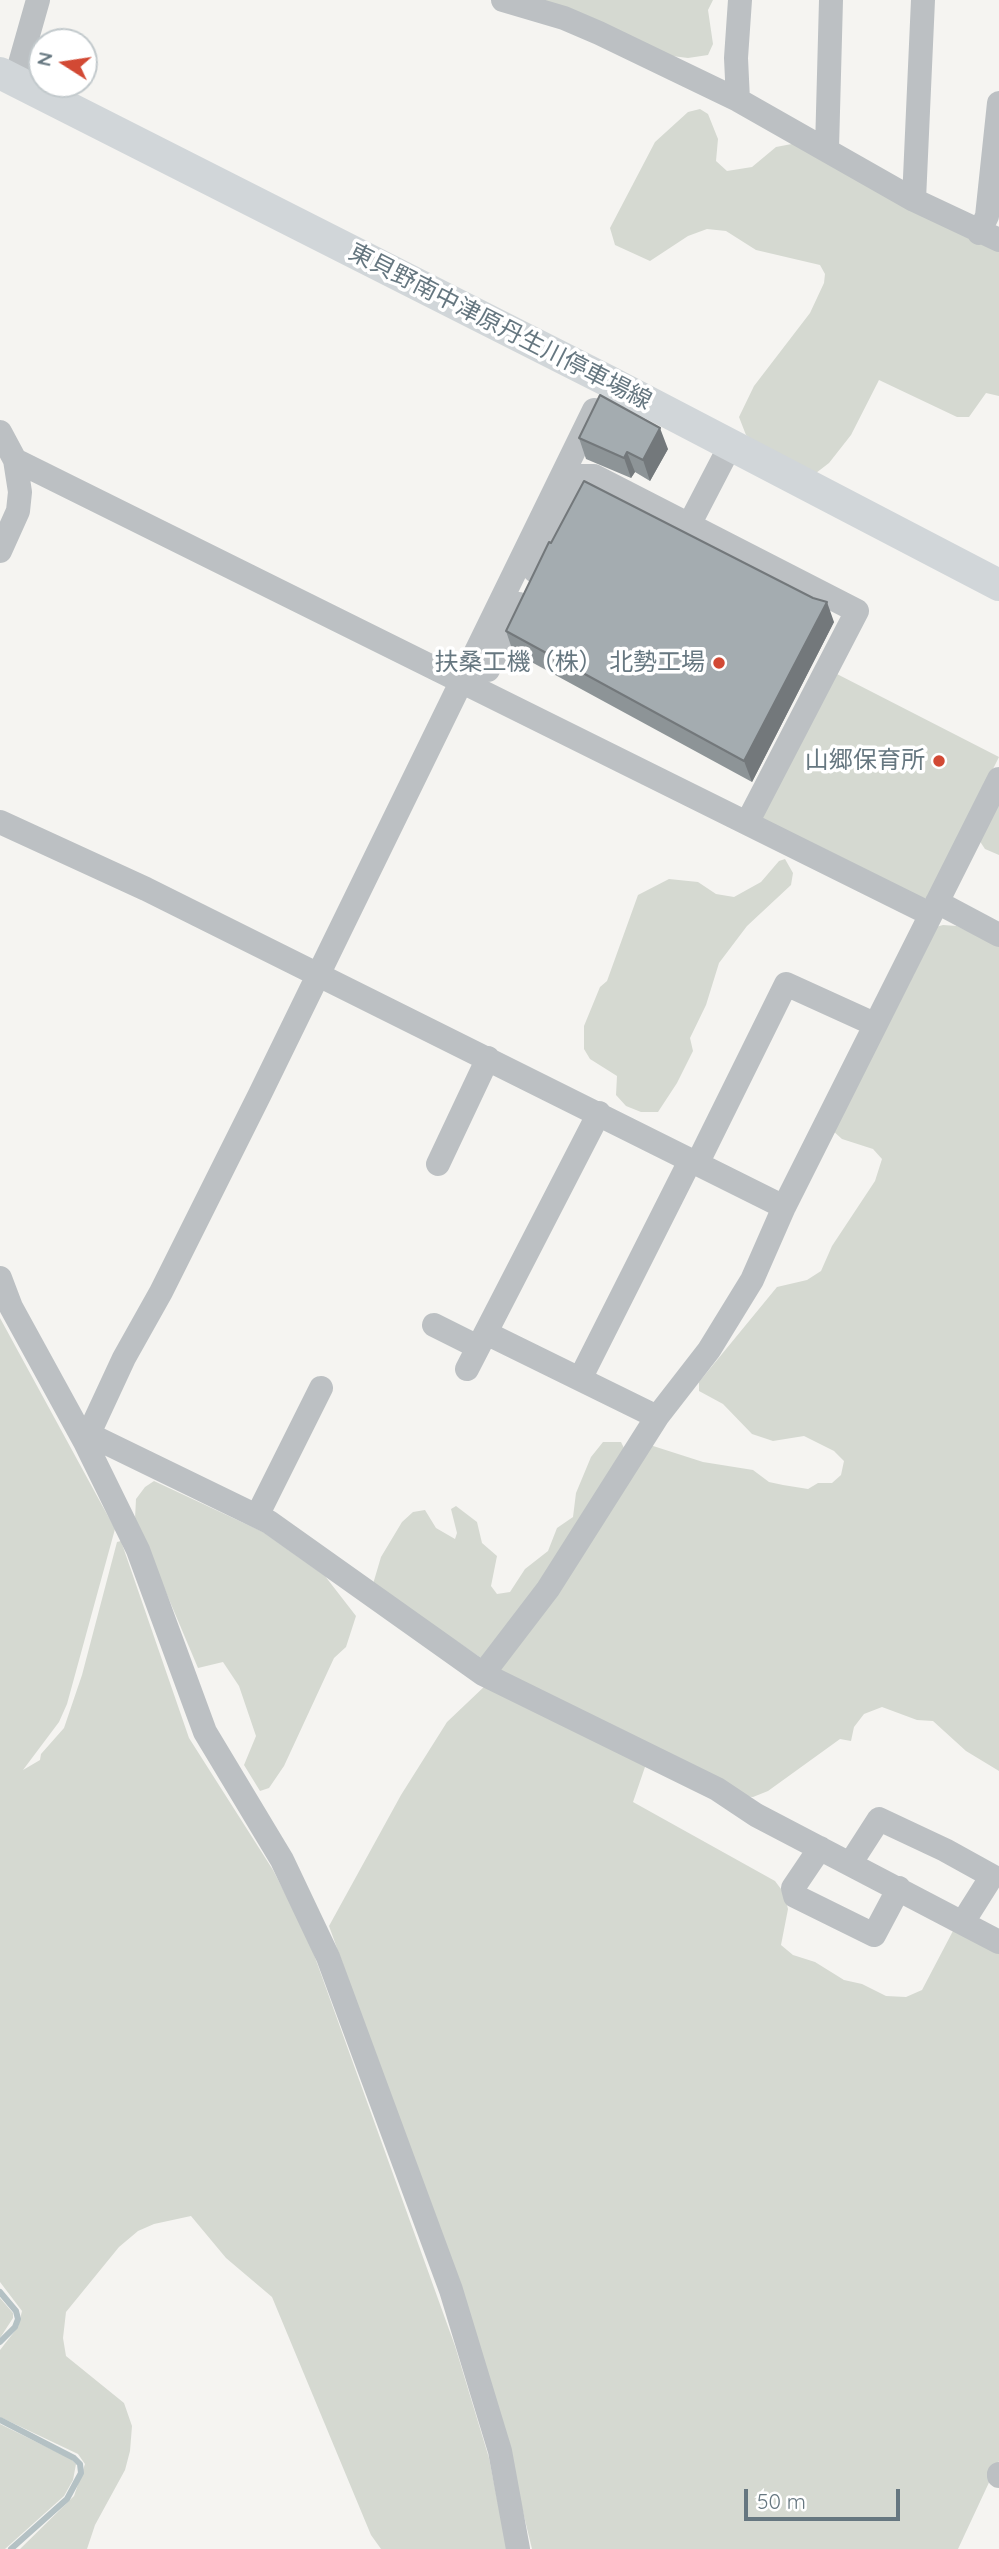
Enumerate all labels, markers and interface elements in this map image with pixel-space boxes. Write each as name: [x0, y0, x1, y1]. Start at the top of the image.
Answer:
north arrow: [28, 28, 98, 98]
text: N: [31, 50, 58, 68]
street label: 東貝野南中津原丹生川停車場線: [344, 238, 656, 416]
place label: 扶桑工機（株） 北勢工場: [434, 649, 705, 677]
marker: 扶桑工機（株） 北勢工場: [711, 655, 727, 671]
place label: 山郷保育所: [805, 747, 925, 775]
marker: 山郷保育所: [931, 753, 947, 769]
scale bar: [747, 2476, 903, 2520]
text: 50 m: [757, 2488, 806, 2514]

